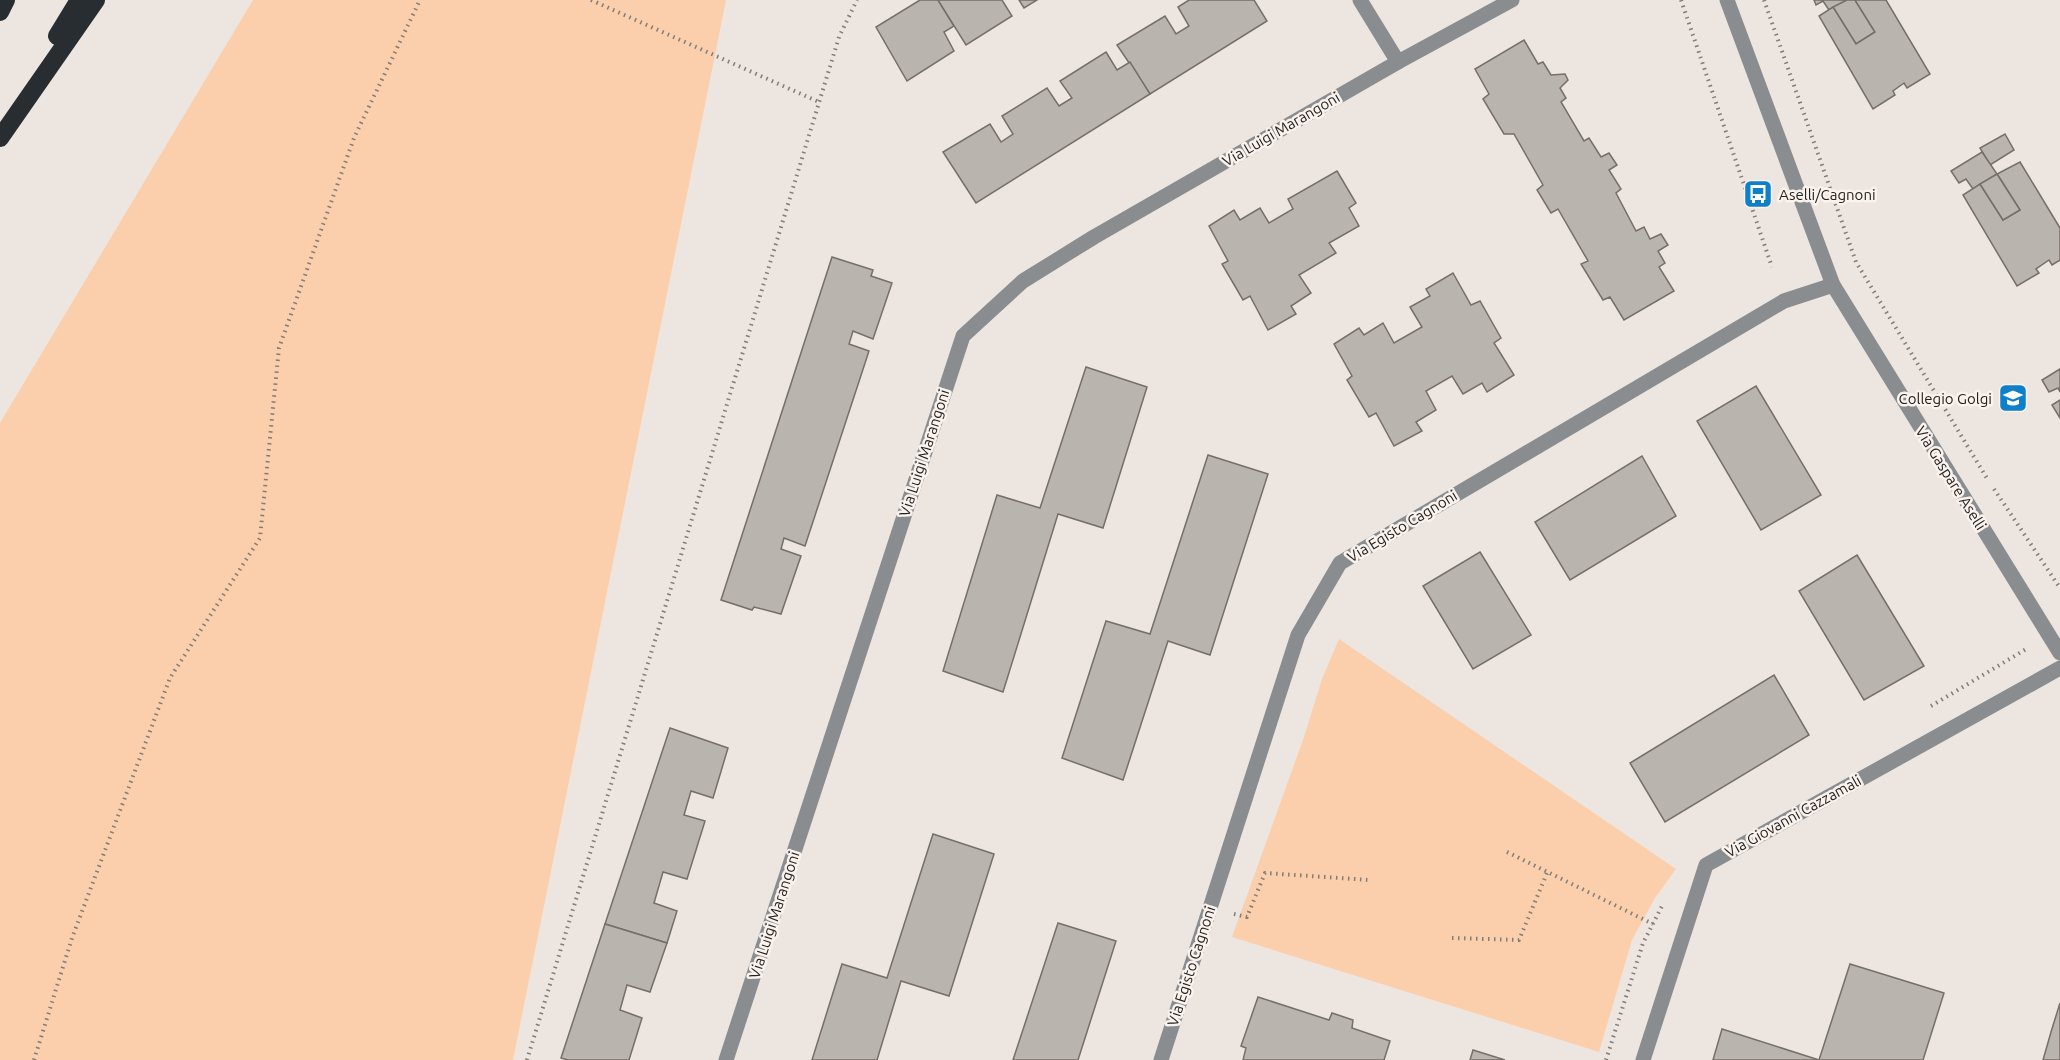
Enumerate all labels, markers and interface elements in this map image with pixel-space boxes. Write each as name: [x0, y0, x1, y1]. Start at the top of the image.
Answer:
street label: Via Luigi Marangoni: [1219, 88, 1343, 170]
bus stop icon: Aselli/Cagnoni: [1742, 178, 1774, 210]
place label: Aselli/Cagnoni: [1779, 186, 1876, 203]
school or university icon: Collegio Golgi: [1997, 382, 2029, 414]
street label: Via Luigi Marangoni: [895, 387, 953, 519]
place label: Collegio Golgi: [1899, 390, 1992, 407]
street label: Via Gaspare Aselli: [1912, 423, 1990, 533]
street label: Via Egisto Cagnoni: [1344, 487, 1460, 565]
street label: Via Giovanni Cazzamali: [1722, 771, 1864, 861]
street label: Via Luigi Marangoni: [745, 849, 803, 981]
street label: Via Egisto Cagnoni: [1164, 904, 1218, 1028]

